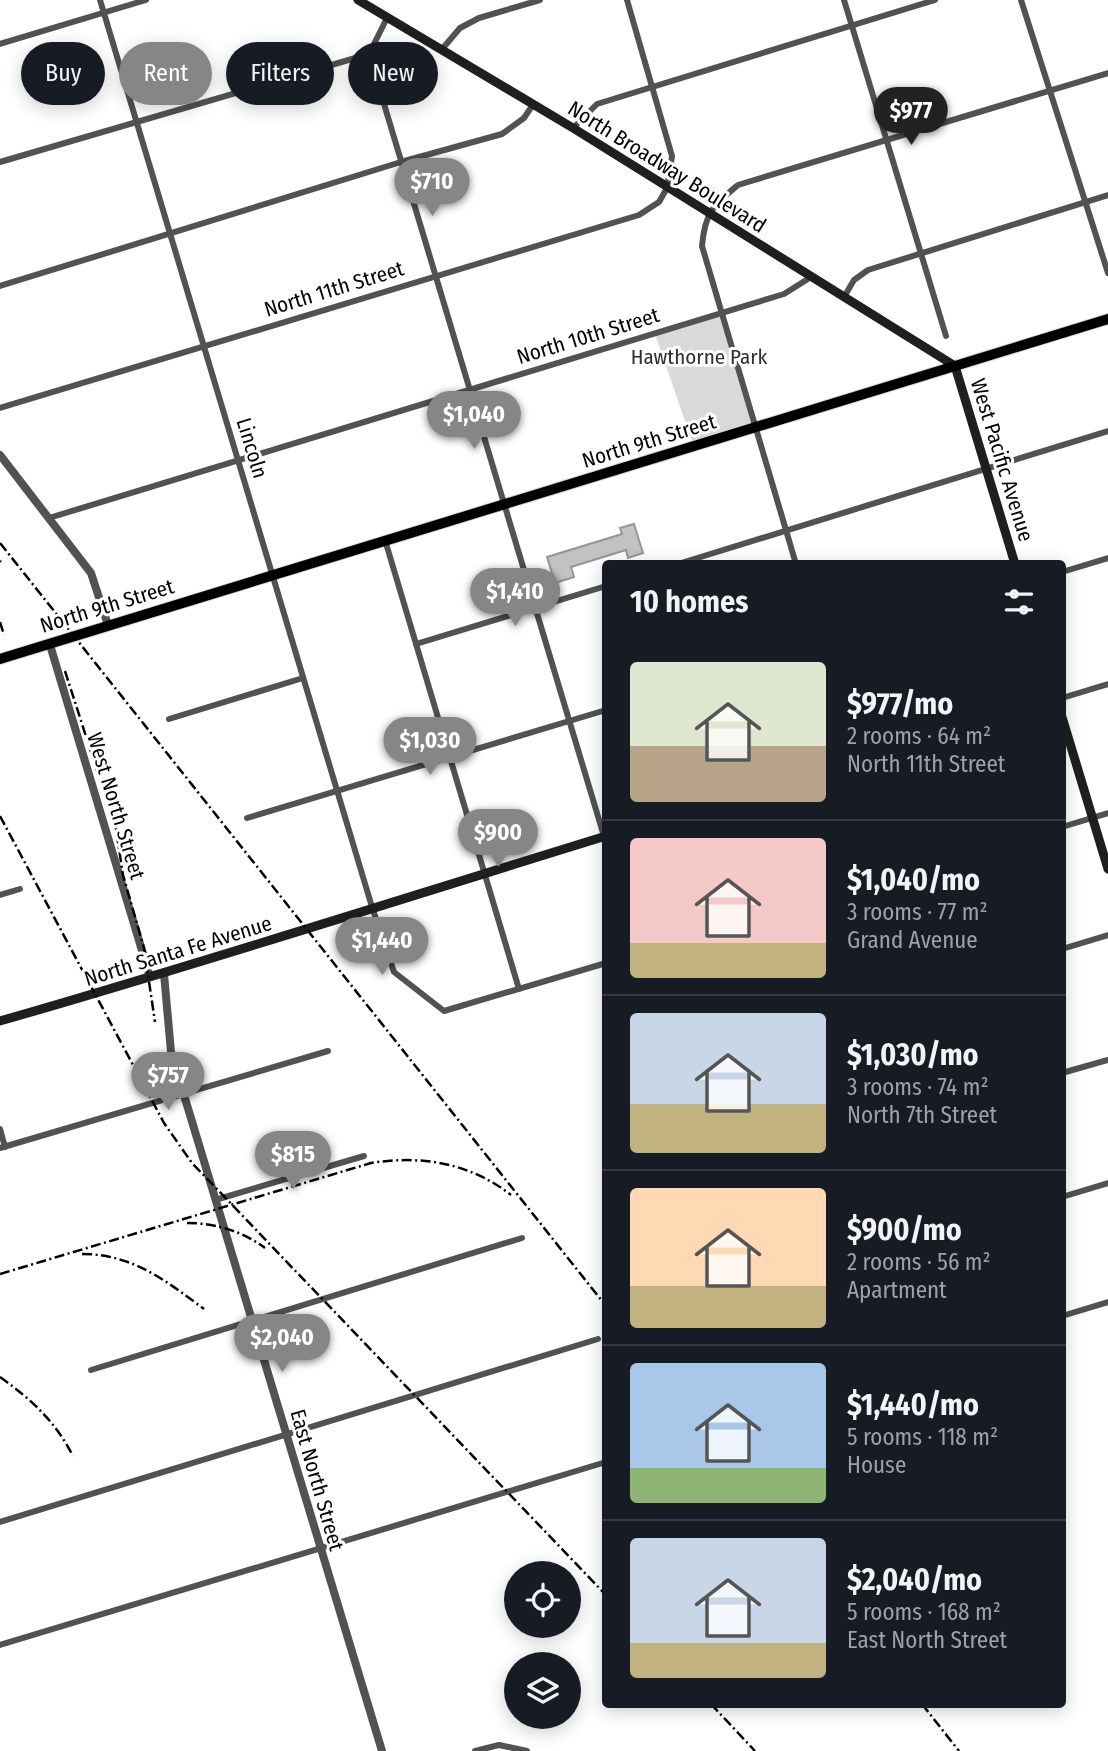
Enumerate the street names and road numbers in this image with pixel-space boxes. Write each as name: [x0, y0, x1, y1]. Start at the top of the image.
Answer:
street label: North Broadway Boulevard: [563, 95, 771, 239]
street label: North 11th Street: [261, 255, 407, 323]
street label: North 10th Street: [514, 302, 663, 370]
street label: West Pacific Avenue: [965, 375, 1039, 545]
street label: North 9th Street: [579, 408, 719, 474]
street label: Lincoln: [231, 415, 273, 481]
street label: North 9th Street: [37, 573, 177, 639]
street label: West North Street: [81, 729, 151, 883]
street label: North Santa Fe Avenue: [81, 910, 275, 992]
street label: East North Street: [284, 1406, 350, 1554]

